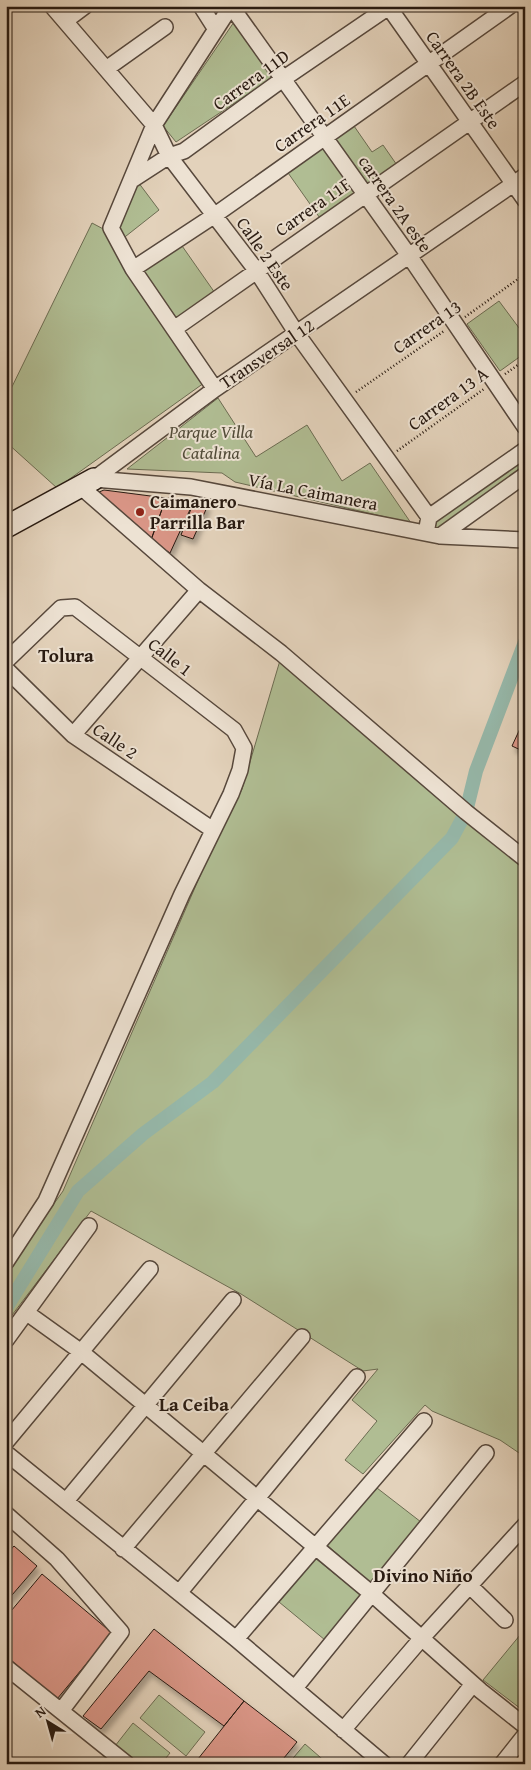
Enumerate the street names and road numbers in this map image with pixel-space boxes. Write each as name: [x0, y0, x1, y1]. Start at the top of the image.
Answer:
street label: Carrera 2B Este: [419, 25, 507, 135]
street label: Carrera 11D: [207, 42, 295, 117]
street label: Carrera 11E: [268, 86, 355, 159]
street label: carrera 2A este: [352, 150, 439, 258]
street label: Carrera 11F: [269, 170, 356, 243]
street label: Calle 2 Este: [230, 211, 301, 296]
street label: Carrera 13: [387, 293, 467, 360]
street label: Transversal 12: [214, 312, 320, 395]
street label: Carrera 13 A: [402, 360, 493, 437]
street label: Vía La Caimanera: [246, 466, 381, 517]
street label: Calle 1: [142, 631, 198, 682]
street label: Calle 2: [87, 716, 143, 766]

